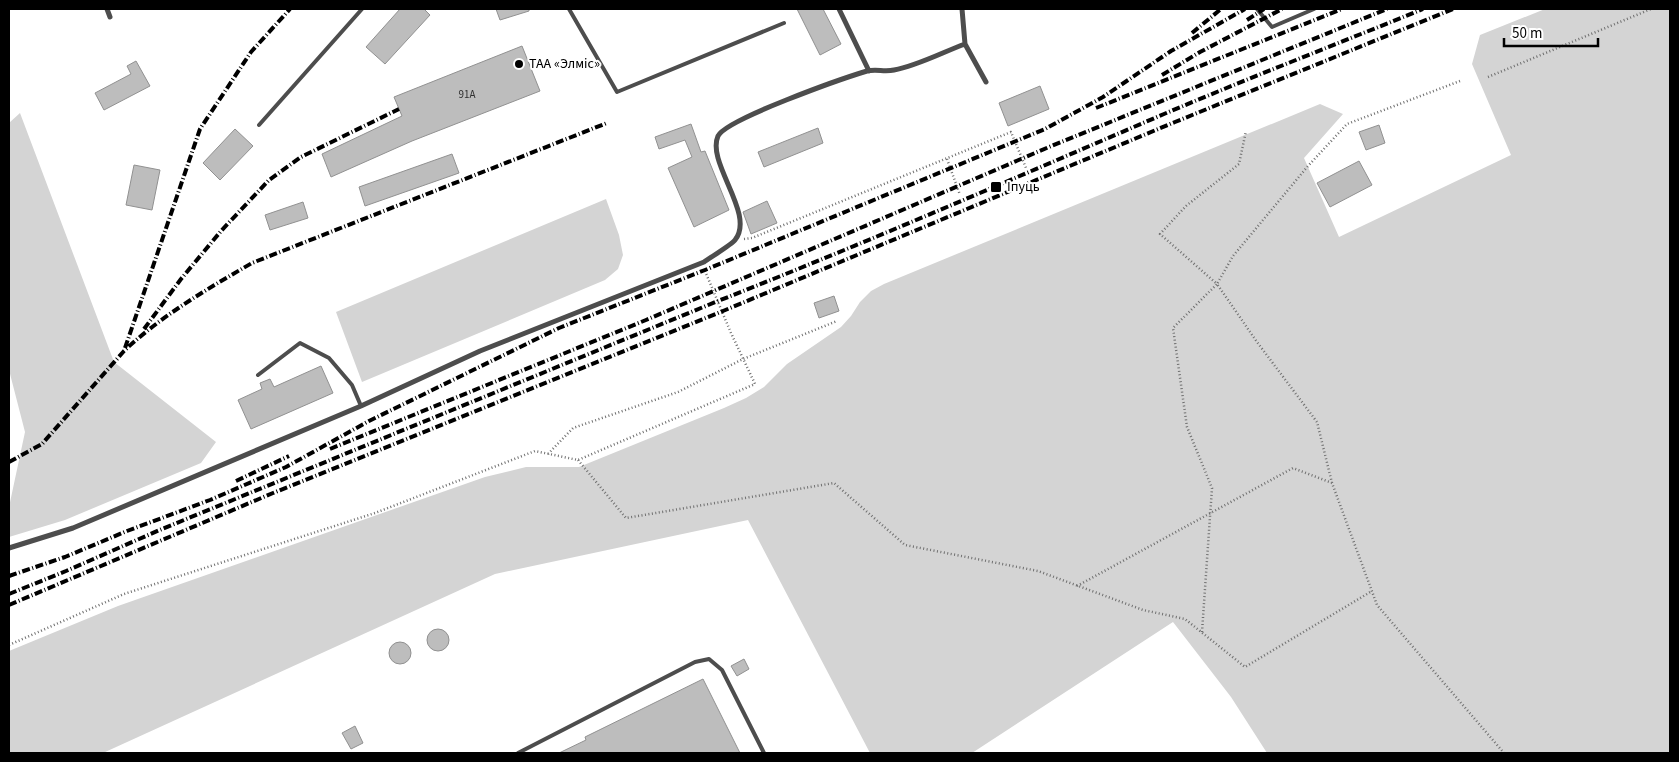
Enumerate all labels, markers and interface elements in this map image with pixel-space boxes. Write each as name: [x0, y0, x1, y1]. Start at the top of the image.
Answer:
scale bar: [1504, 15, 1598, 47]
text: 50 m: [1512, 23, 1542, 44]
place label: ТАА «Элміс»: [529, 54, 600, 74]
marker: ТАА «Элміс»: [513, 58, 525, 70]
house number: 91А: [459, 87, 475, 102]
place label: Іпуць: [1007, 177, 1040, 197]
marker: Іпуць: [989, 180, 1003, 194]

